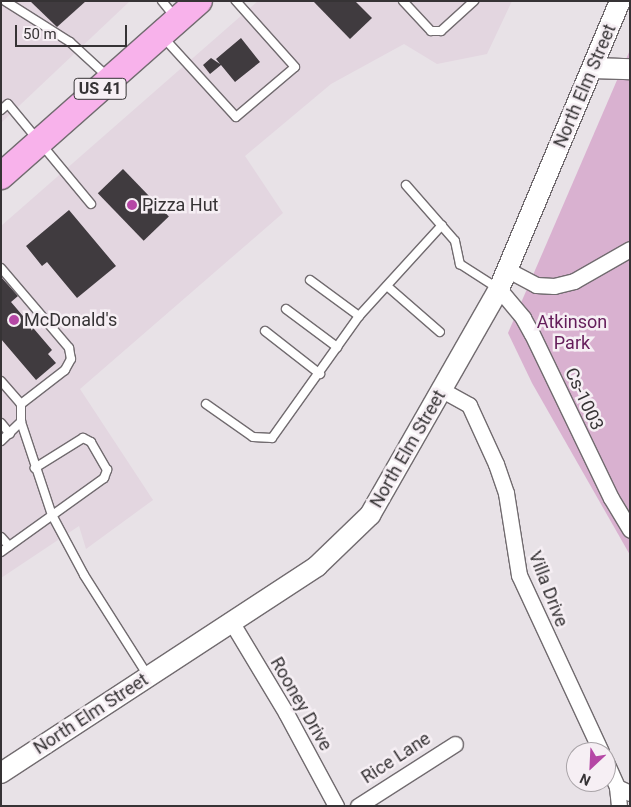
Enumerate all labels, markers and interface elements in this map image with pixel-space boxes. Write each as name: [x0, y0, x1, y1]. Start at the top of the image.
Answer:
scale bar: [18, 15, 130, 47]
street label: North Elm Street: [549, 21, 621, 151]
text: 50 m: [23, 25, 57, 43]
road number: US 41: [72, 76, 128, 102]
place label: Pizza Hut: [142, 194, 218, 216]
marker: Pizza Hut: [126, 199, 138, 211]
place label: McDonald's: [24, 309, 117, 331]
park label: Atkinson Park: [537, 312, 607, 354]
marker: McDonald's: [8, 314, 20, 326]
street label: Cs-1003: [560, 364, 608, 434]
street label: North Elm Street: [366, 386, 450, 512]
street label: Villa Drive: [524, 548, 572, 630]
street label: Rooney Drive: [266, 653, 336, 755]
street label: North Elm Street: [30, 669, 152, 759]
street label: Rice Lane: [357, 728, 435, 788]
north arrow: [566, 742, 616, 792]
text: N: [577, 770, 593, 789]

